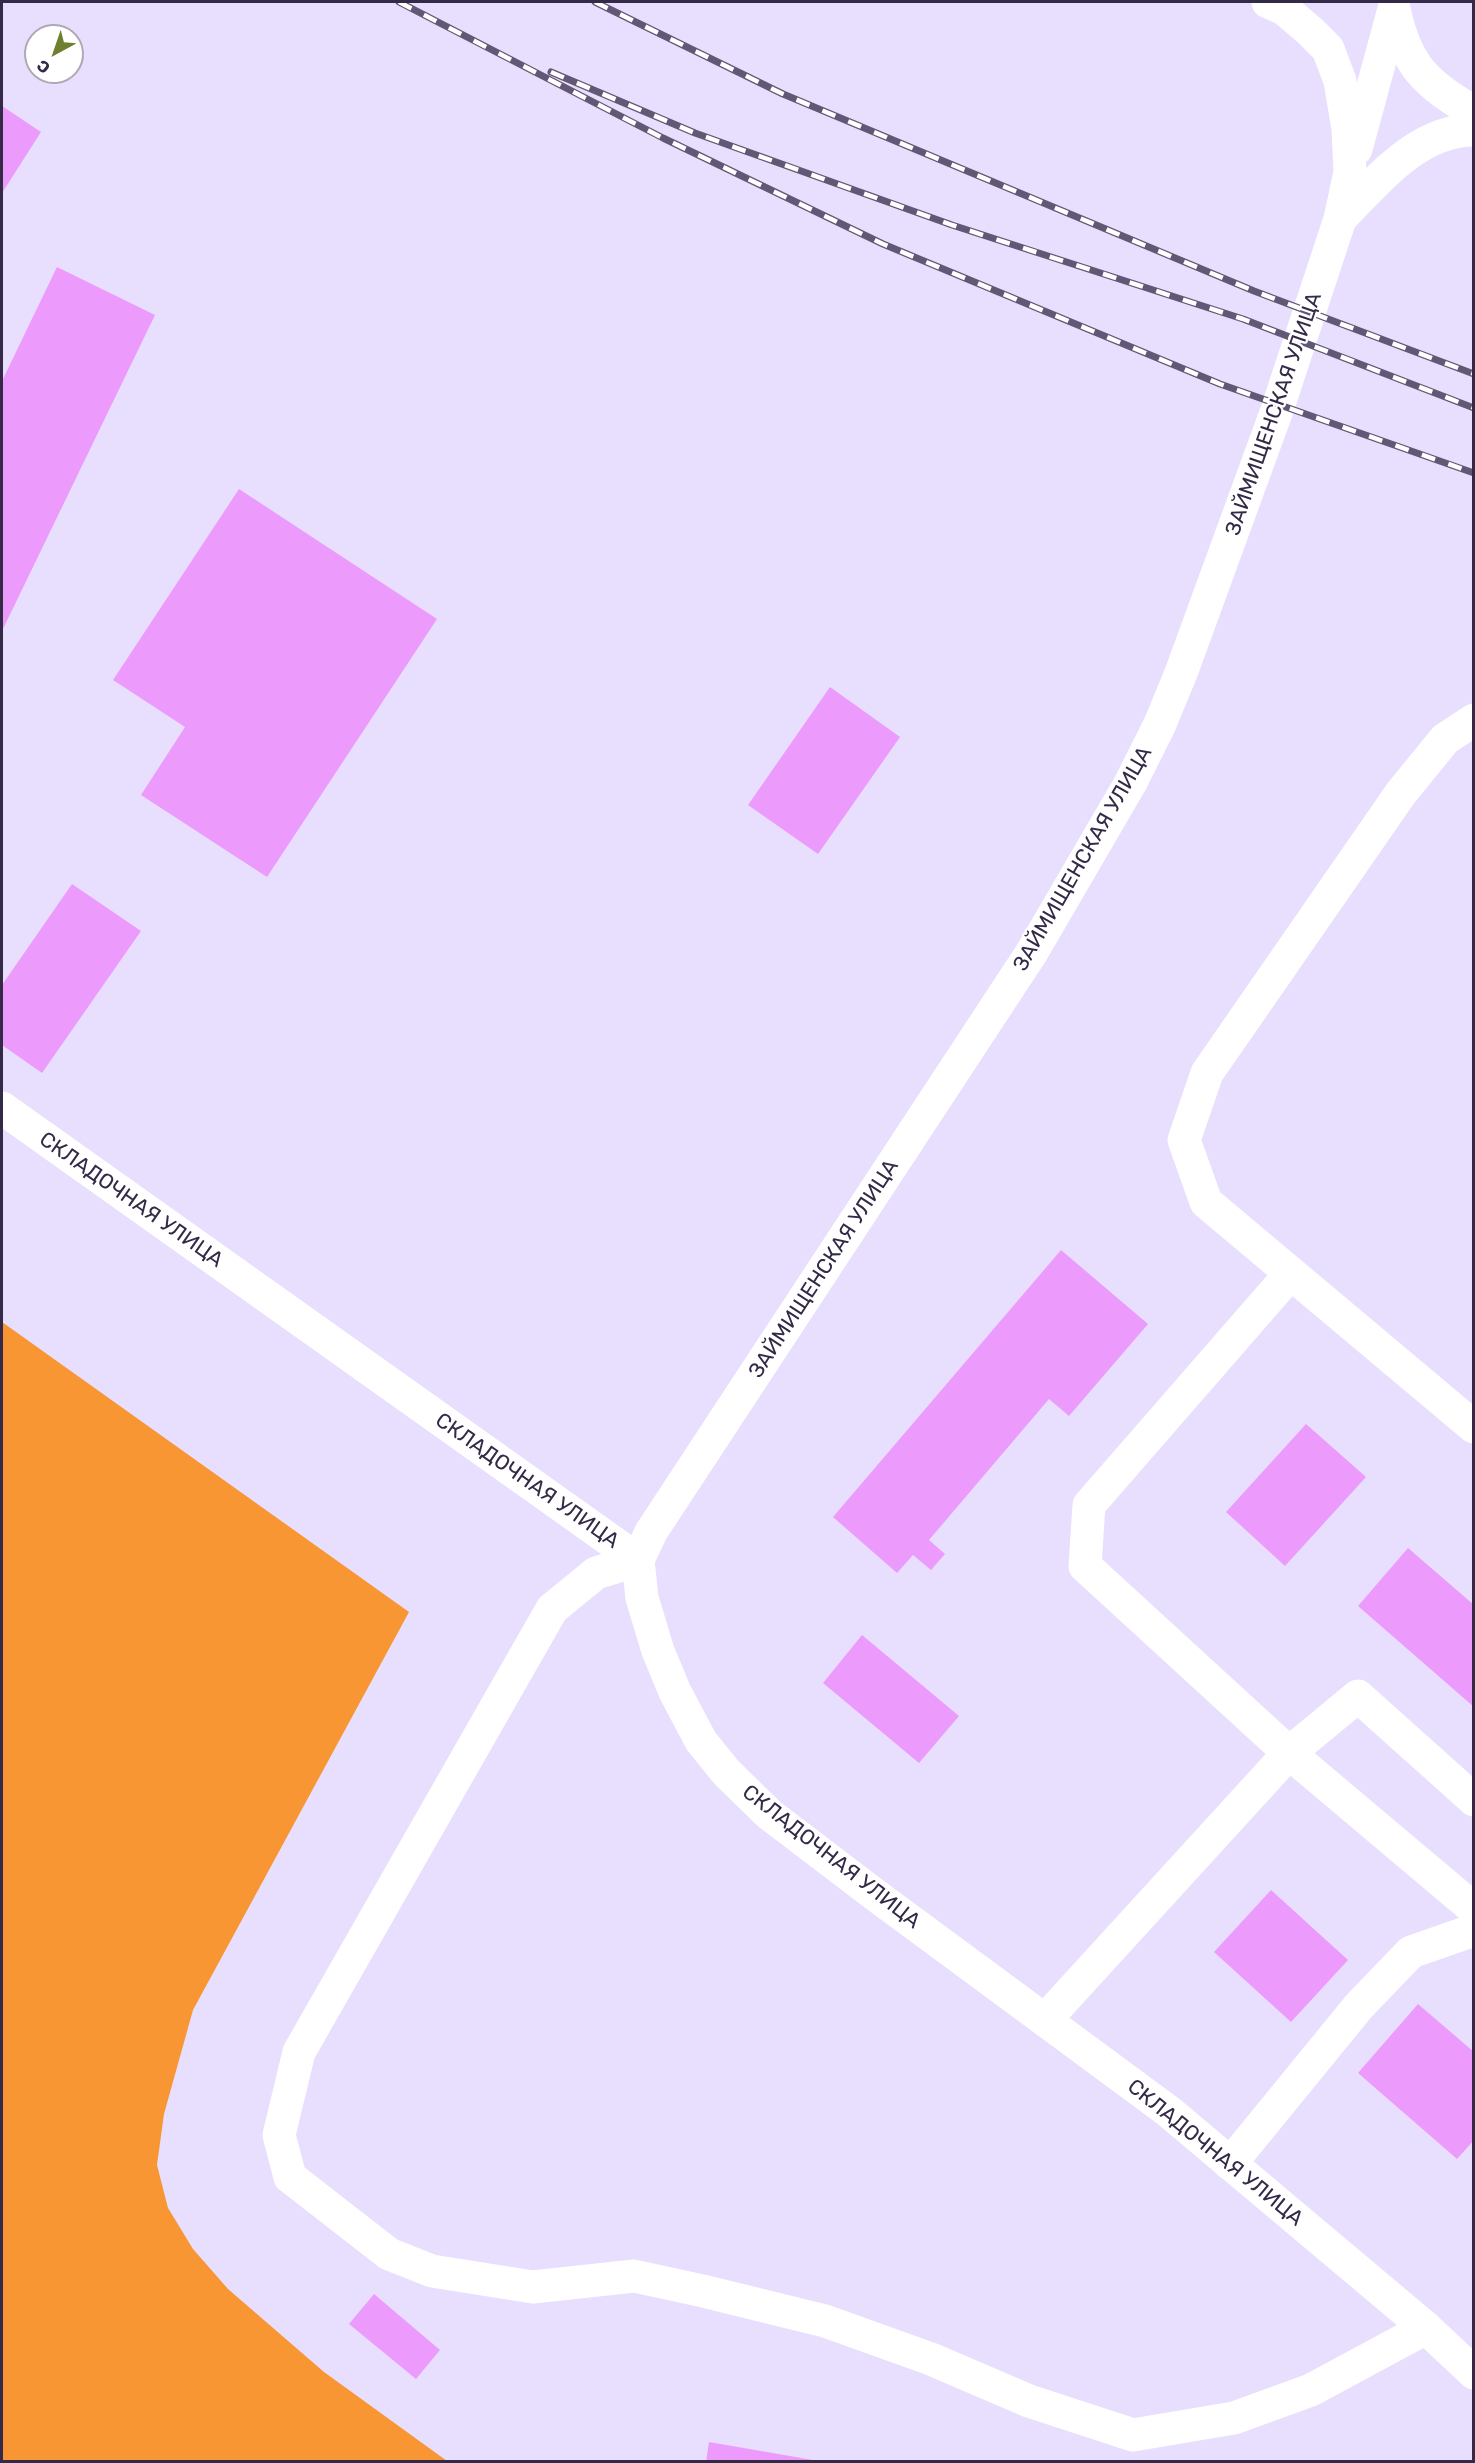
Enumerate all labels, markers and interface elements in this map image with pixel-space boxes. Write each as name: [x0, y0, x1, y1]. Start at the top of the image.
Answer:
north arrow: [24, 24, 84, 84]
text: С: [33, 56, 54, 78]
street label: ЗАЙМИЩЕНСКАЯ УЛИЦА: [1221, 289, 1327, 539]
street label: ЗАЙМИЩЕНСКАЯ УЛИЦА: [1008, 742, 1158, 976]
street label: СКЛАДОЧНАЯ УЛИЦА: [34, 1127, 228, 1273]
street label: ЗАЙМИЩЕНСКАЯ УЛИЦА: [744, 1155, 904, 1383]
street label: СКЛАДОЧНАЯ УЛИЦА: [430, 1408, 624, 1554]
street label: СКЛАДОЧНАЯ УЛИЦА: [737, 1780, 925, 1934]
street label: СКЛАДОЧНАЯ УЛИЦА: [1122, 2074, 1308, 2232]

